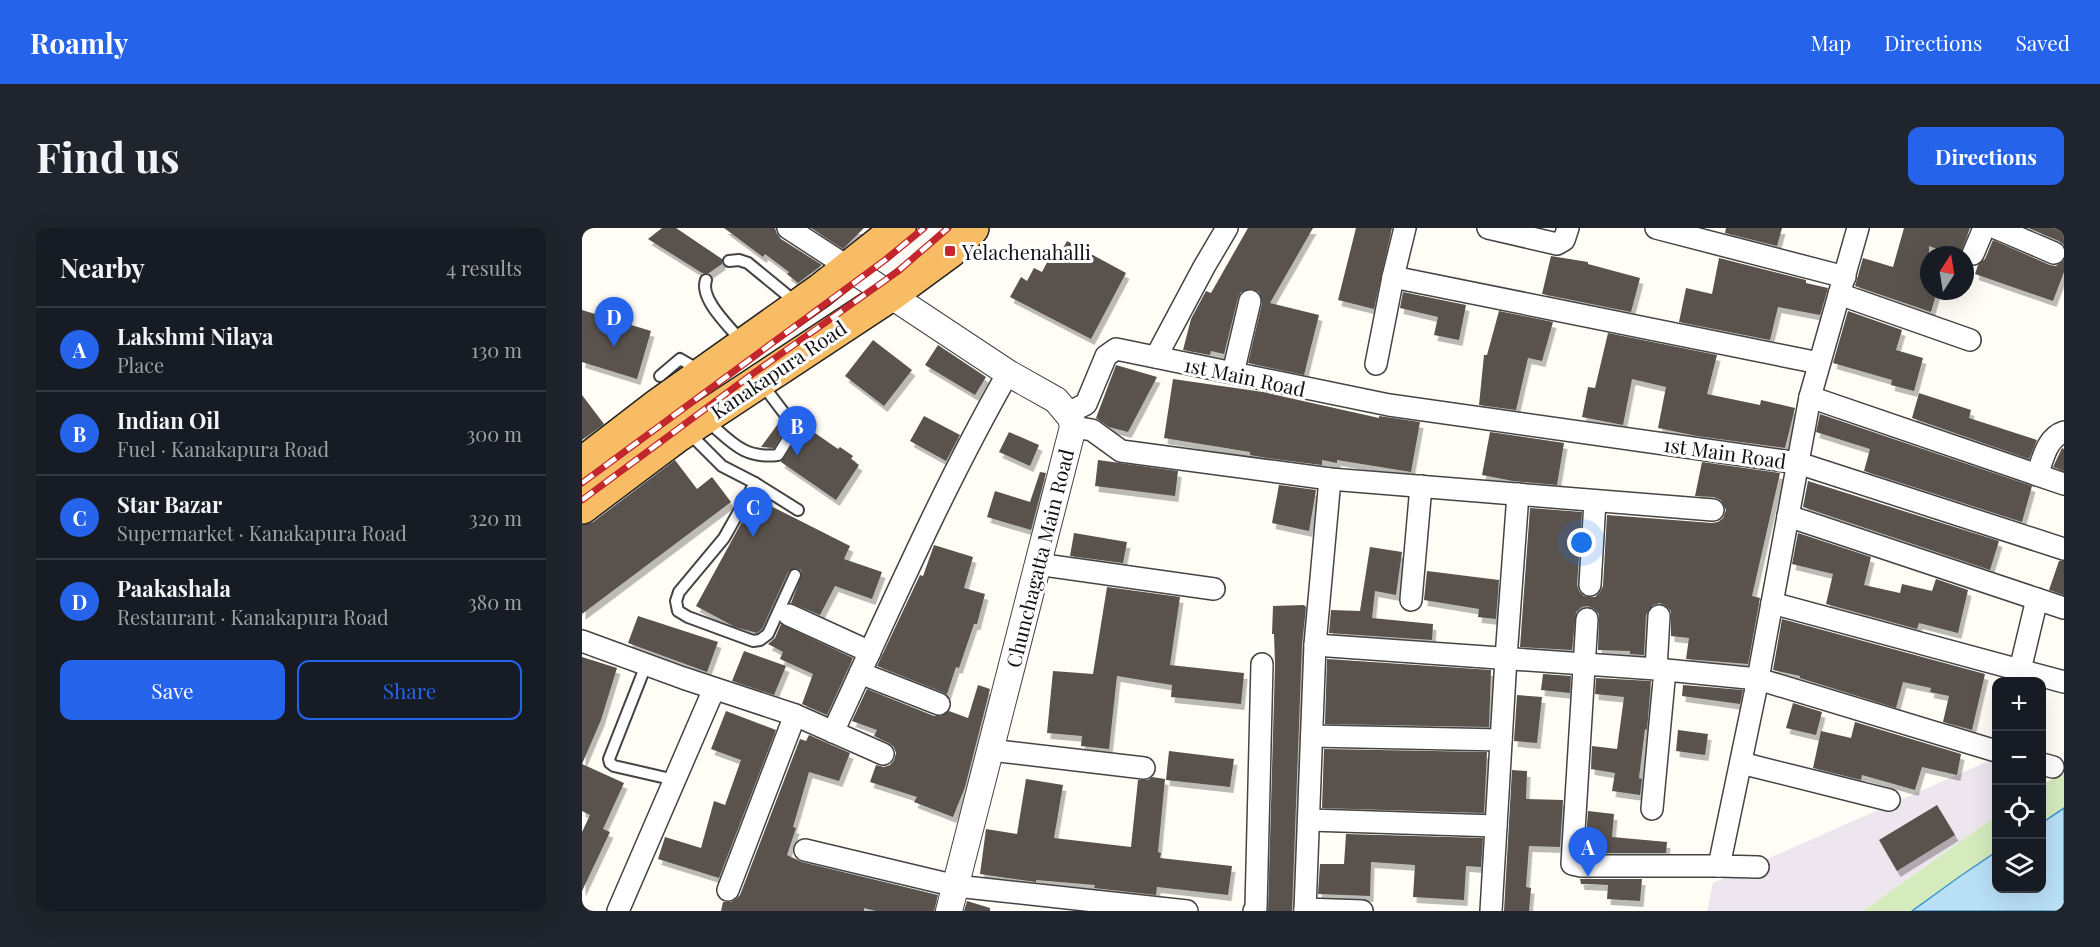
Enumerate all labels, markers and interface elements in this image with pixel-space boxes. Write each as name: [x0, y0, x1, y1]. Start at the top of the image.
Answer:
text: Roamly: [30, 24, 128, 61]
text: Map: [1810, 28, 1851, 56]
text: Directions: [1884, 28, 1982, 56]
text: Saved: [2015, 28, 2070, 56]
button: Directions: [1908, 127, 2064, 185]
text: Find us: [36, 128, 180, 184]
place label: Yelachenahalli: [961, 238, 1091, 265]
marker: Yelachenahalli: [943, 244, 957, 258]
north arrow: [1920, 246, 1974, 300]
text: Nearby: [60, 250, 145, 285]
text: 4 results: [446, 254, 522, 281]
pin: D: [594, 298, 633, 347]
street label: Kanakapura Road: [705, 313, 851, 424]
text: Lakshmi Nilaya: [117, 321, 273, 351]
text: A: [73, 336, 86, 363]
text: 130 m: [471, 336, 522, 363]
street label: 1st Main Road: [1182, 350, 1309, 402]
text: Place: [117, 351, 164, 378]
text: Indian Oil: [117, 405, 220, 435]
pin: B: [778, 406, 816, 456]
text: B: [73, 420, 86, 447]
text: 300 m: [466, 420, 522, 447]
street label: 1st Main Road: [1662, 430, 1788, 474]
text: Fuel · Kanakapura Road: [117, 435, 329, 462]
street label: Chunchagatta Main Road: [999, 445, 1079, 670]
pin: C: [734, 488, 772, 537]
text: Star Bazar: [117, 489, 222, 519]
text: C: [72, 504, 87, 531]
text: 320 m: [469, 504, 522, 531]
text: Supermarket · Kanakapura Road: [117, 519, 407, 546]
your location: [1567, 528, 1596, 557]
text: Paakashala: [117, 573, 231, 603]
text: D: [72, 588, 87, 615]
text: 380 m: [468, 588, 522, 615]
text: Restaurant · Kanakapura Road: [117, 603, 389, 630]
button: Save: [60, 660, 285, 720]
button: Share: [297, 660, 522, 720]
map controls: [1992, 677, 2046, 893]
button: +: [1992, 677, 2046, 731]
button: −: [1992, 731, 2046, 785]
button: locate: [1992, 785, 2046, 839]
pin: A: [1568, 828, 1608, 877]
button: layers: [1992, 839, 2046, 893]

